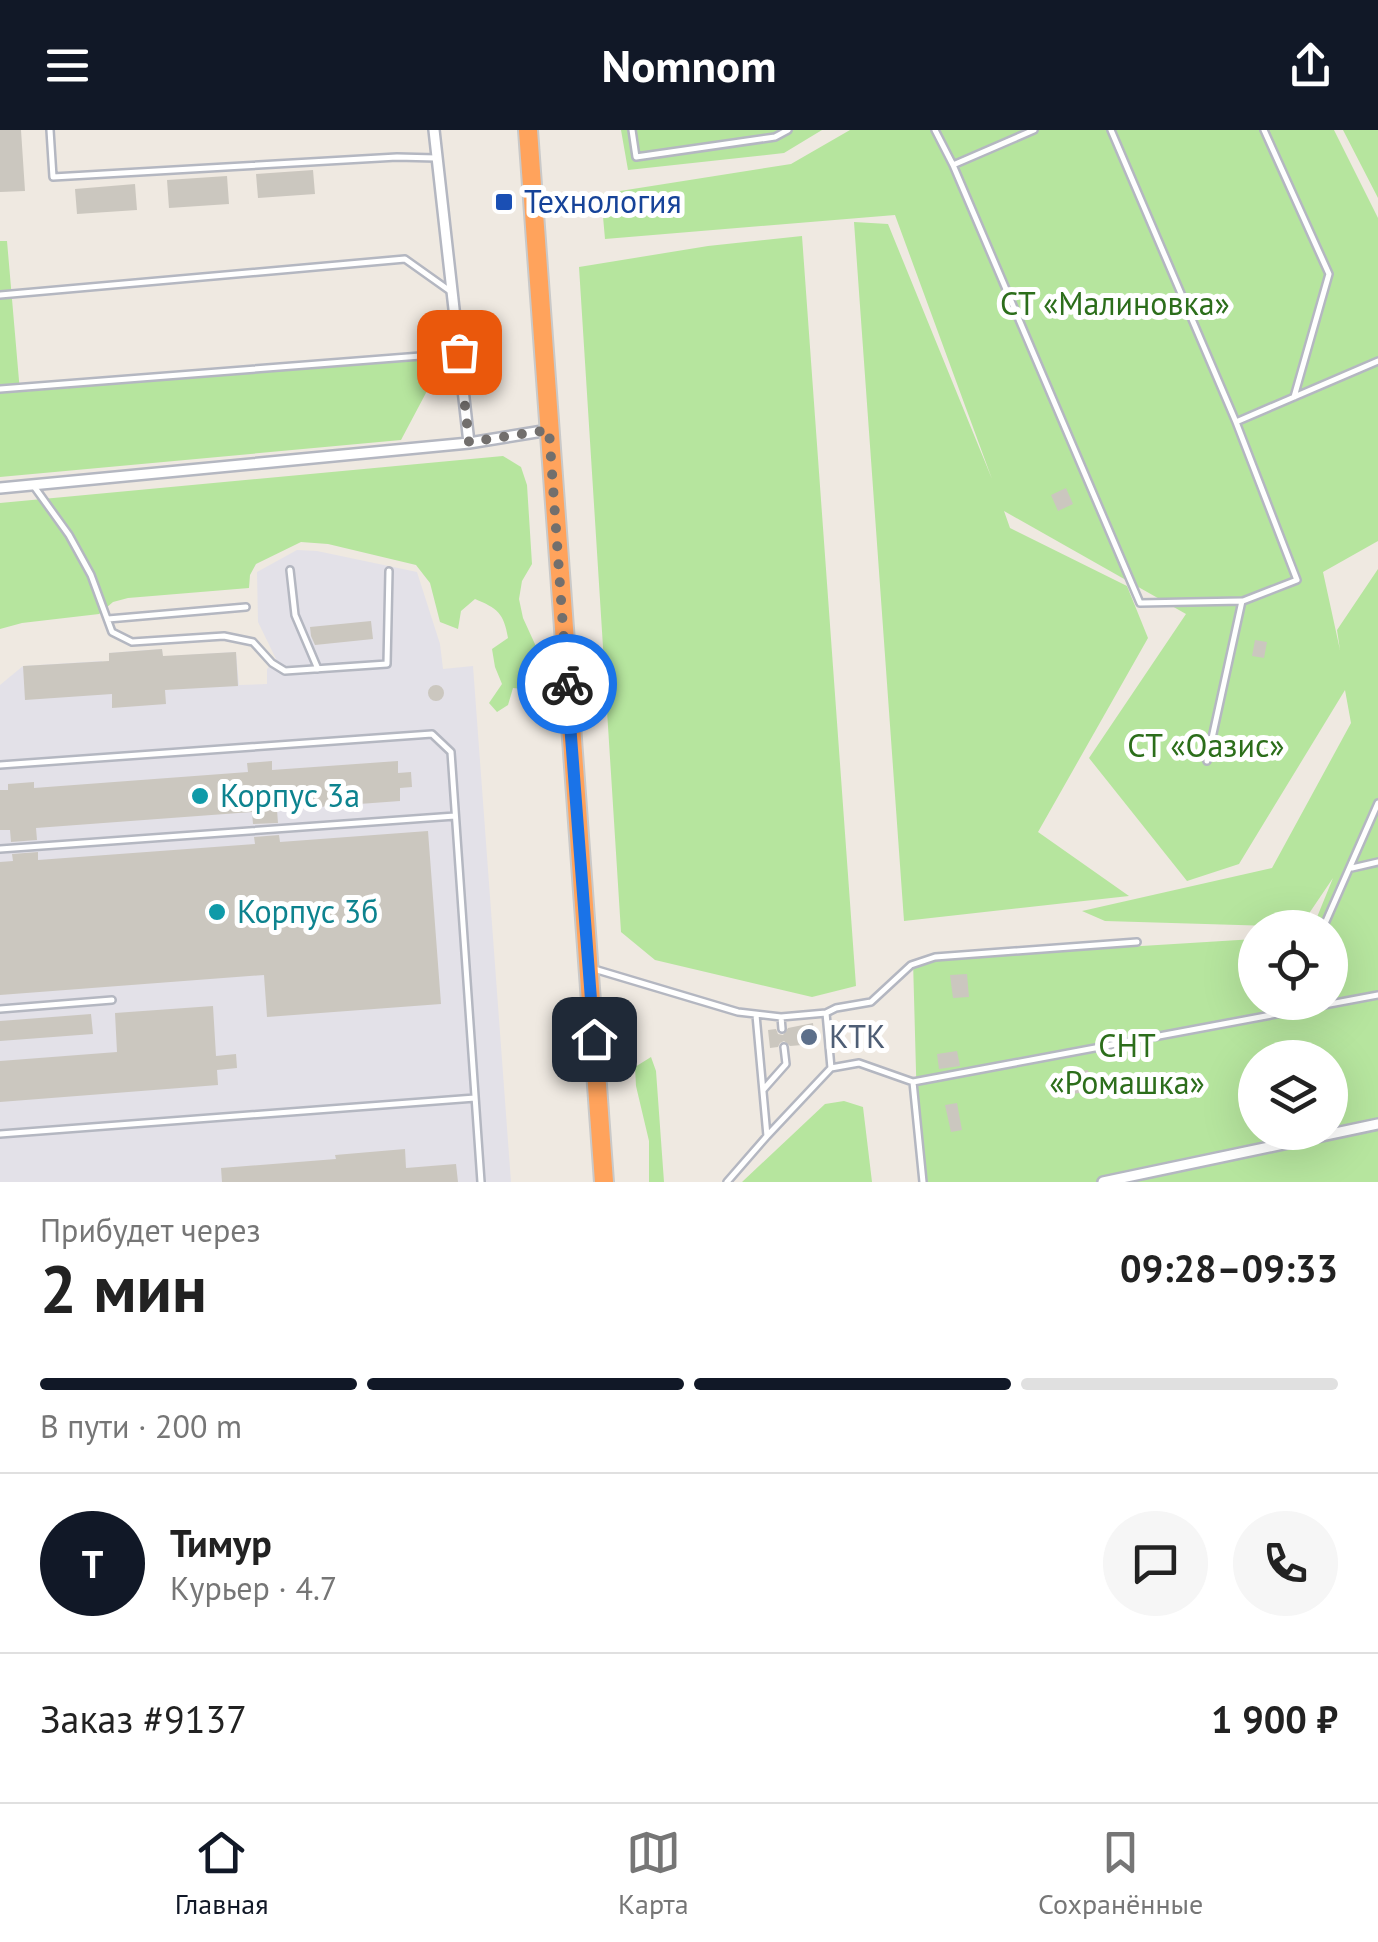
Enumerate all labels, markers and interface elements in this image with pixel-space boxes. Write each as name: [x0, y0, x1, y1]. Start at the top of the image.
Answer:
text: Nomnom: [602, 36, 776, 94]
icon: menu: [40, 38, 95, 93]
icon: share: [1283, 38, 1338, 93]
place label: Технология: [524, 180, 682, 222]
marker: Технология: [493, 191, 515, 213]
park label: СТ «Малиновка»: [1000, 282, 1230, 324]
pin: [417, 310, 502, 395]
icon: bag: [432, 325, 487, 380]
courier: [517, 634, 617, 734]
icon: bike: [540, 657, 595, 712]
park label: СТ «Оазис»: [1127, 724, 1285, 766]
place label: Корпус 3a: [220, 774, 360, 816]
marker: Корпус 3a: [189, 785, 211, 807]
place label: Корпус 3б: [237, 890, 378, 932]
marker: Корпус 3б: [206, 901, 228, 923]
map controls: [1238, 910, 1348, 1150]
button: locate: [1238, 910, 1348, 1020]
pin: [552, 997, 637, 1082]
icon: home: [567, 1012, 622, 1067]
place label: КТК: [829, 1015, 885, 1057]
park label: СНТ «Ромашка»: [1049, 1024, 1205, 1103]
marker: КТК: [798, 1026, 820, 1048]
button: layers: [1238, 1040, 1348, 1150]
text: Прибудет через: [40, 1209, 261, 1251]
text: 09:28–09:33: [1120, 1243, 1338, 1292]
text: 2 мин: [40, 1246, 207, 1330]
text: В пути · 200 m: [40, 1405, 242, 1447]
button: chat: [1103, 1511, 1208, 1616]
button: phone: [1233, 1511, 1338, 1616]
text: Тимур: [170, 1518, 272, 1567]
text: Т: [82, 1539, 103, 1588]
text: Курьер · 4.7: [170, 1567, 337, 1609]
text: Заказ #9137: [40, 1694, 247, 1743]
text: 1 900 ₽: [1211, 1694, 1338, 1743]
tab: Главная: [175, 1825, 268, 1922]
tab: Карта: [618, 1825, 689, 1922]
tab: Сохранённые: [1038, 1825, 1203, 1922]

